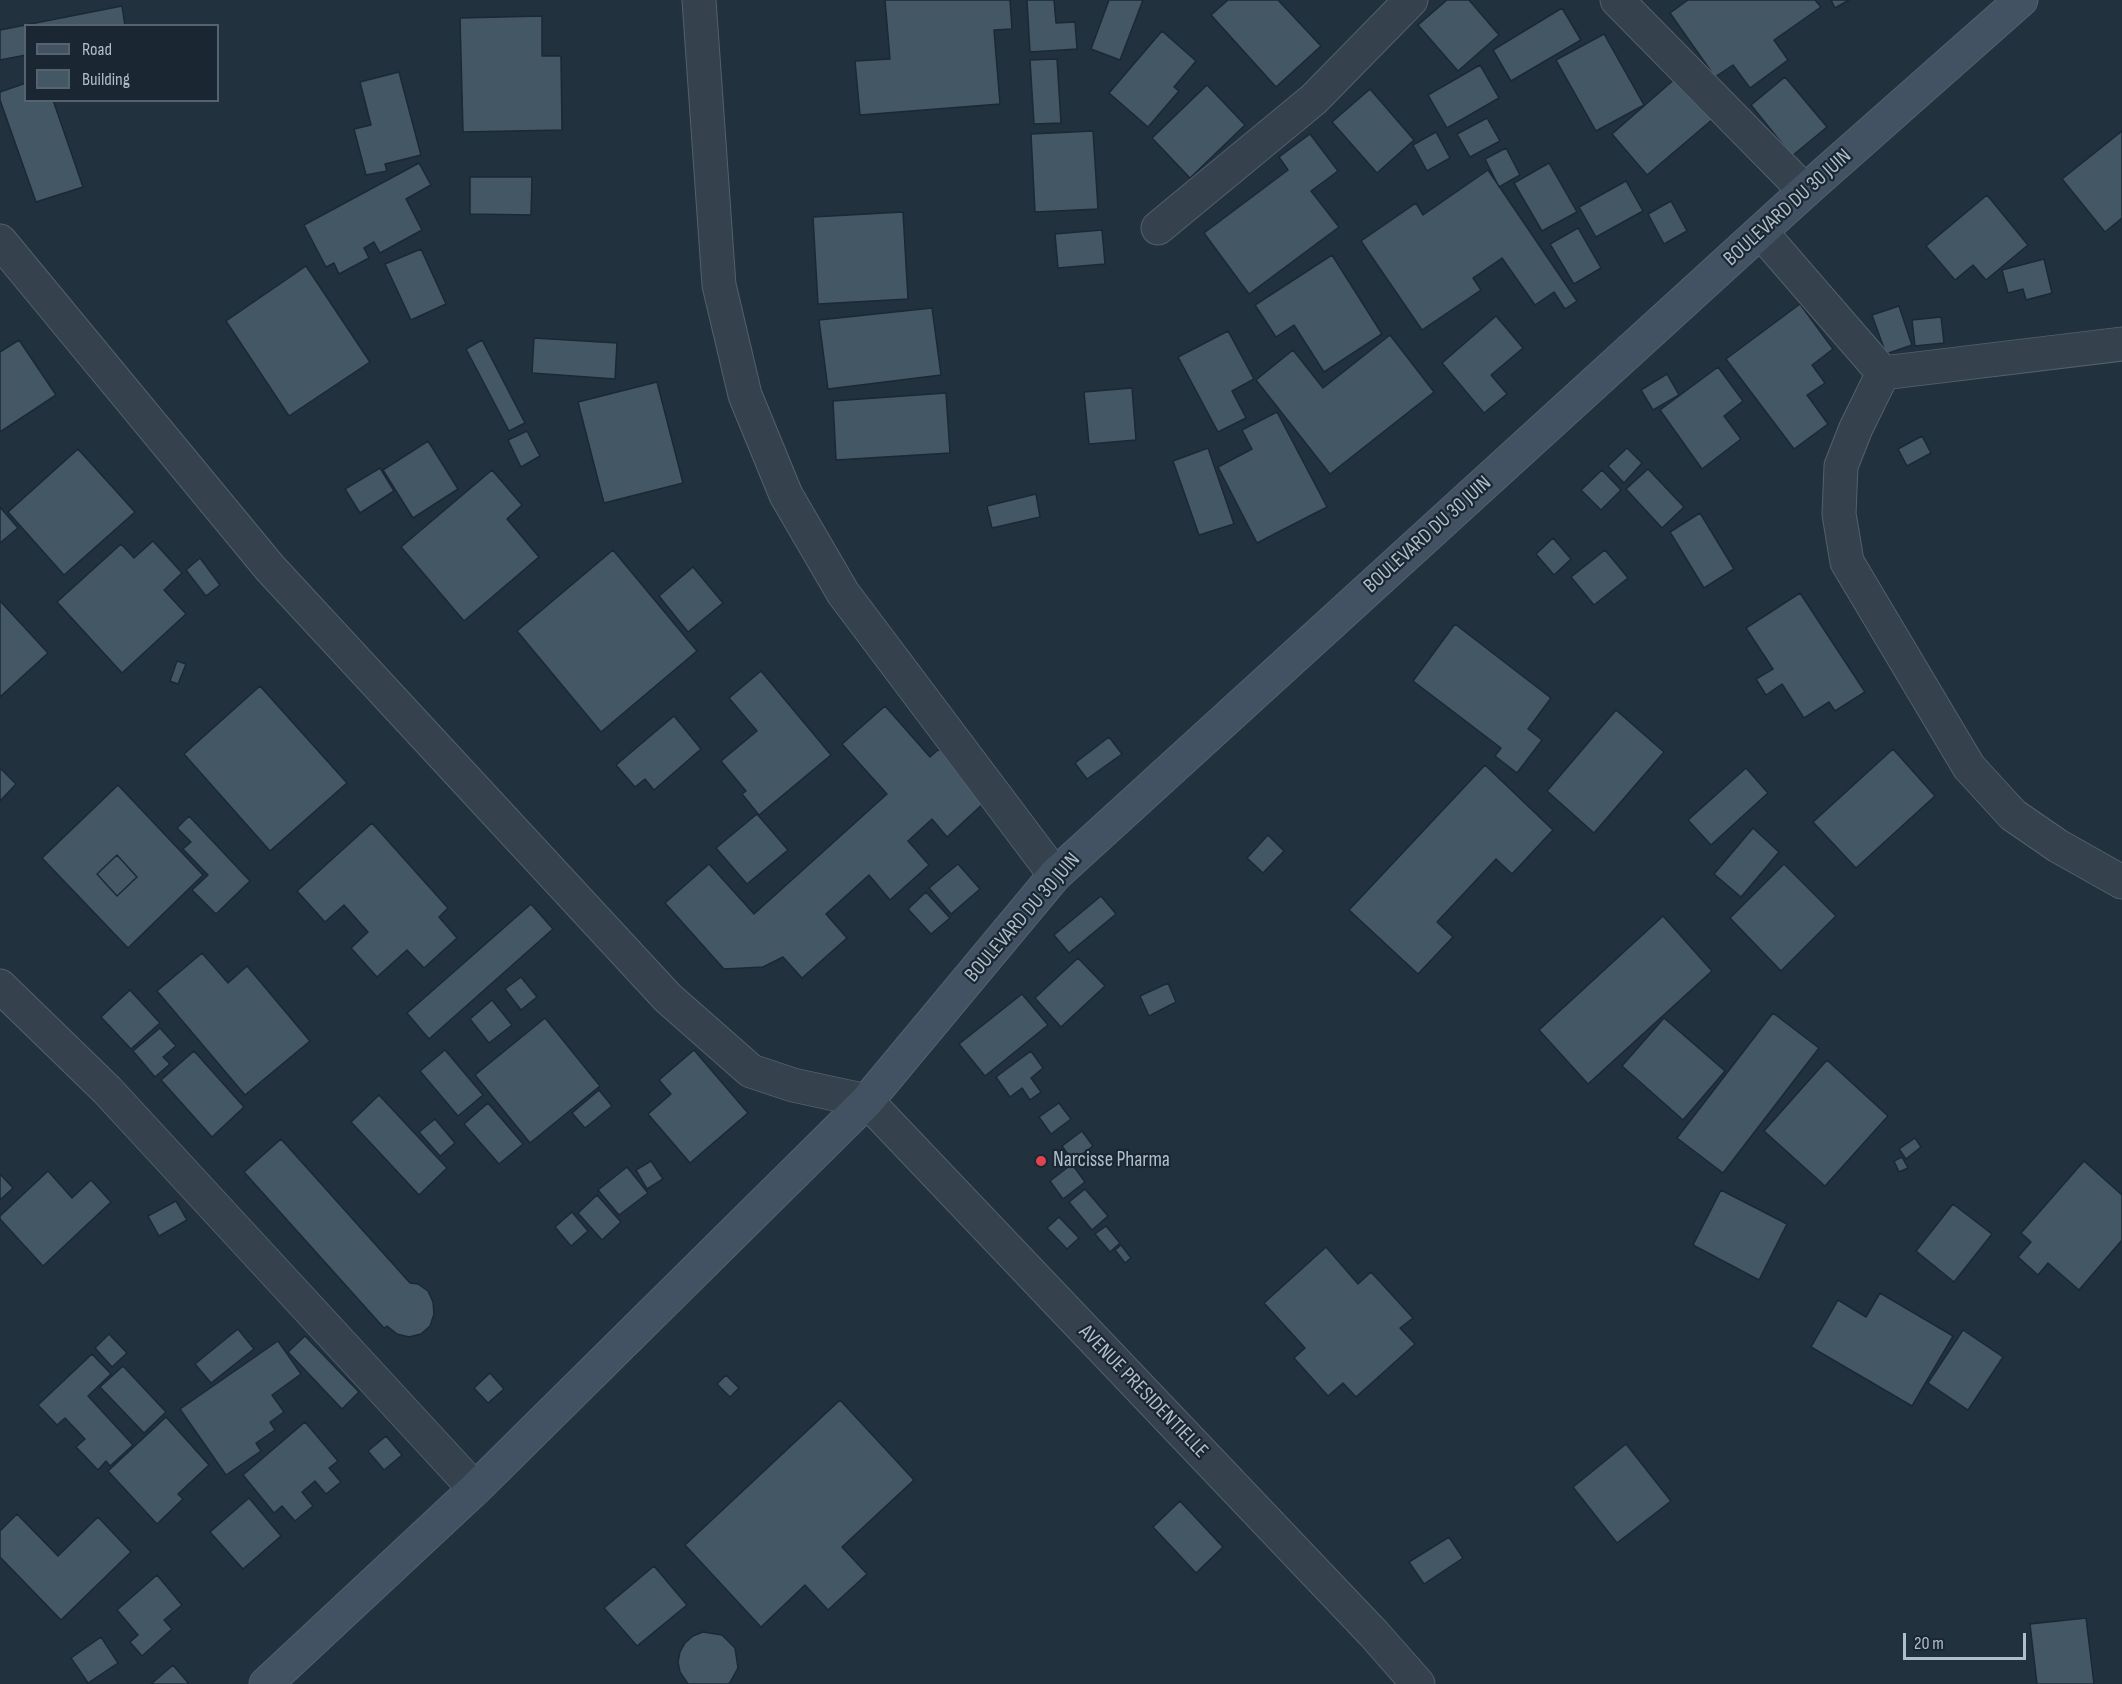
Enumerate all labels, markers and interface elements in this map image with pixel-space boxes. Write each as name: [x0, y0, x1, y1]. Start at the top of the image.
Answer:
legend: [24, 24, 219, 102]
text: Road: [82, 39, 112, 60]
text: Building: [82, 69, 130, 90]
street label: BOULEVARD DU 30 JUIN: [1719, 144, 1857, 272]
street label: BOULEVARD DU 30 JUIN: [1359, 471, 1497, 599]
street label: BOULEVARD DU 30 JUIN: [960, 848, 1086, 988]
place label: Narcisse Pharma: [1053, 1148, 1170, 1174]
marker: Narcisse Pharma: [1034, 1154, 1048, 1168]
street label: AVENUE PRESIDENTIELLE: [1073, 1320, 1213, 1464]
scale bar: [1906, 1621, 2029, 1659]
text: 20 m: [1914, 1633, 1944, 1654]

